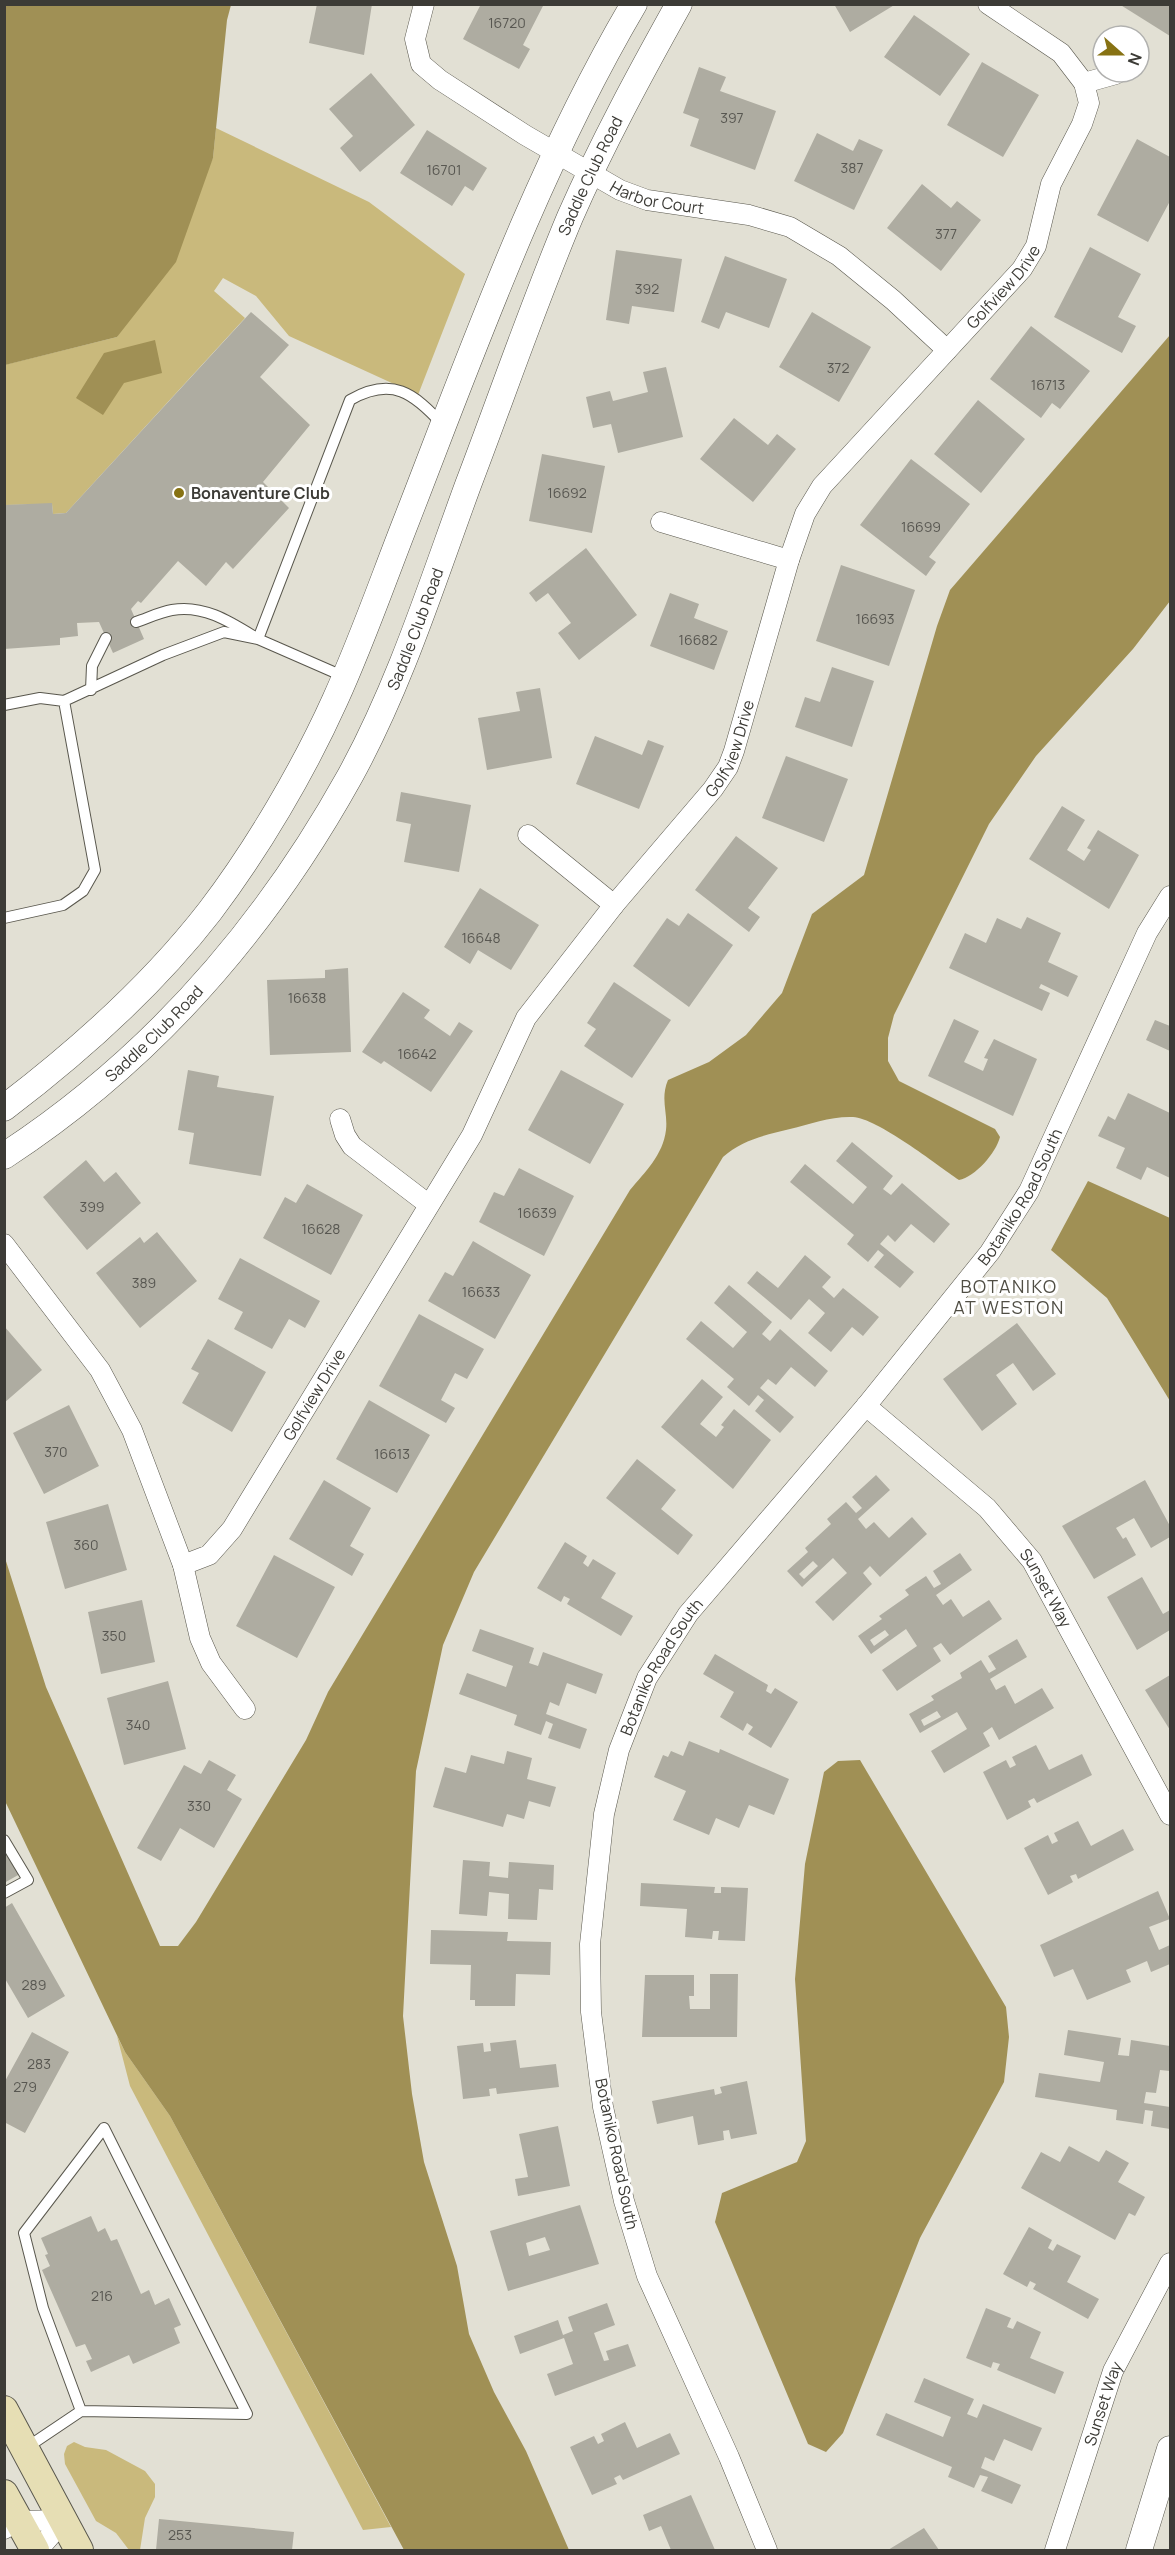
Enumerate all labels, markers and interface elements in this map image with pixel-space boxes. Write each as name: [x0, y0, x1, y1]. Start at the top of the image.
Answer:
house number: 16720: [488, 13, 526, 32]
north arrow: [1091, 24, 1151, 84]
text: N: [1123, 50, 1147, 69]
house number: 397: [720, 108, 744, 127]
street label: Saddle Club Road: [553, 112, 628, 239]
house number: 387: [841, 158, 863, 177]
house number: 16701: [426, 160, 462, 179]
street label: Harbor Court: [606, 176, 706, 219]
house number: 377: [935, 224, 957, 243]
street label: Golfview Drive: [961, 241, 1045, 333]
house number: 392: [635, 279, 659, 298]
house number: 372: [827, 358, 849, 377]
house number: 16713: [1031, 375, 1065, 394]
place label: Bonaventure Club: [191, 482, 330, 504]
house number: 16692: [547, 483, 587, 502]
marker: Bonaventure Club: [172, 486, 186, 500]
house number: 16699: [901, 517, 941, 536]
street label: Saddle Club Road: [382, 565, 448, 694]
house number: 16693: [855, 609, 895, 628]
house number: 16682: [679, 630, 717, 649]
street label: Golfview Drive: [700, 697, 759, 802]
house number: 16648: [461, 928, 501, 947]
street label: Saddle Club Road: [100, 981, 208, 1087]
house number: 16638: [288, 988, 326, 1007]
house number: 16642: [397, 1044, 437, 1063]
street label: Botaniko Road South: [973, 1125, 1067, 1270]
house number: 399: [79, 1197, 105, 1216]
house number: 16639: [517, 1203, 557, 1222]
house number: 16628: [302, 1219, 340, 1238]
house number: 389: [132, 1273, 156, 1292]
district label: BOTANIKO AT WESTON: [953, 1274, 1065, 1319]
house number: 16633: [462, 1282, 500, 1301]
street label: Golfview Drive: [277, 1344, 350, 1445]
house number: 370: [44, 1442, 68, 1461]
house number: 16613: [374, 1444, 410, 1463]
house number: 360: [74, 1535, 98, 1554]
street label: Sunset Way: [1015, 1544, 1077, 1632]
street label: Botaniko Road South: [615, 1593, 708, 1738]
house number: 350: [102, 1626, 126, 1645]
house number: 340: [126, 1715, 150, 1734]
house number: 330: [187, 1796, 211, 1815]
house number: 289: [22, 1975, 46, 1994]
house number: 283: [27, 2054, 51, 2073]
street label: Botaniko Road South: [590, 2076, 644, 2232]
house number: 279: [13, 2077, 37, 2096]
house number: 216: [91, 2286, 113, 2305]
street label: Sunset Way: [1079, 2357, 1127, 2448]
house number: 253: [168, 2525, 192, 2544]

